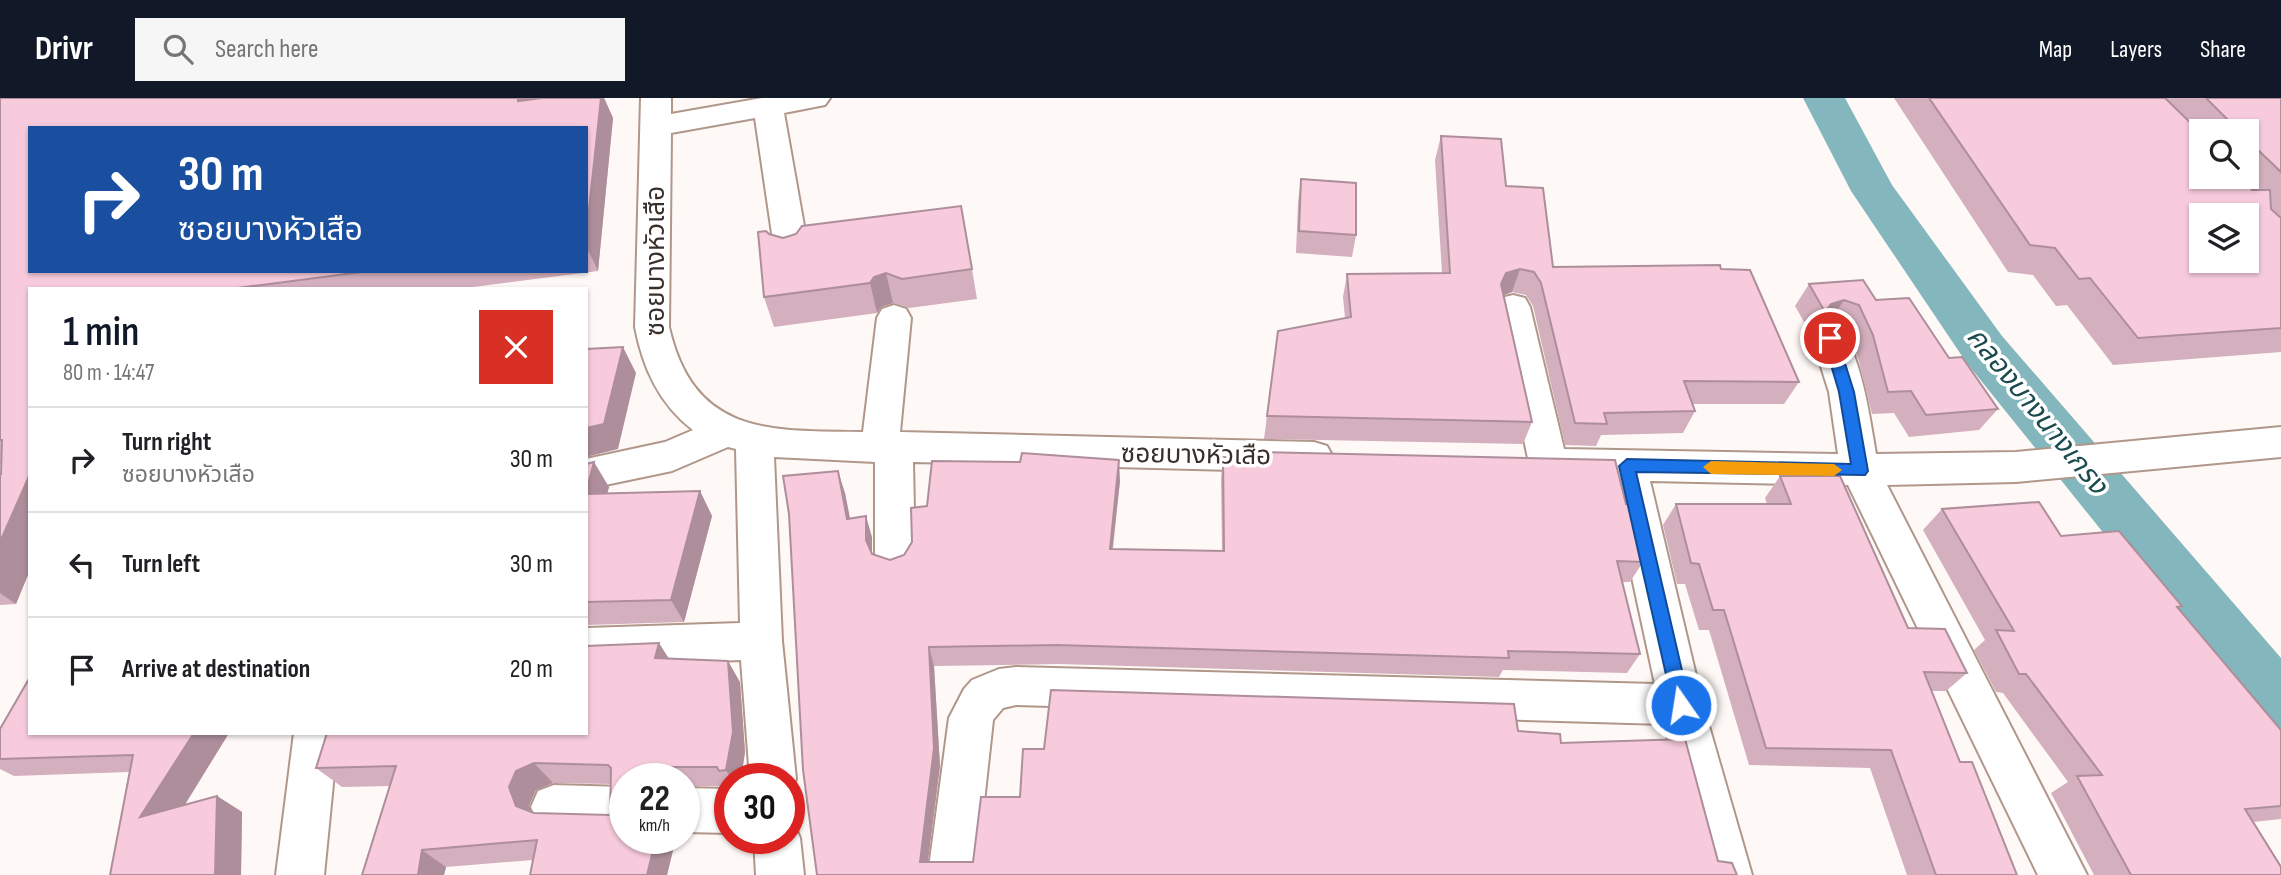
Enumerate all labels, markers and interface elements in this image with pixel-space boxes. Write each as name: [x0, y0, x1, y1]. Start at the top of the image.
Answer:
search box: [135, 18, 625, 81]
text: Drivr: [35, 29, 93, 69]
icon: search: [159, 30, 197, 68]
text: Search here: [215, 34, 318, 65]
text: Map: [2039, 35, 2072, 64]
text: Layers: [2110, 35, 2162, 64]
text: Share: [2200, 35, 2246, 64]
map controls: [2189, 119, 2259, 273]
button: search: [2189, 119, 2259, 189]
text: 30 m: [178, 146, 263, 205]
icon: right: [63, 154, 154, 245]
street label: ซอยบางหัวเสือ: [641, 186, 672, 336]
button: layers: [2189, 203, 2259, 273]
text: ซอยบางหัวเสือ: [178, 211, 363, 250]
text: 1 min: [63, 307, 139, 358]
pin: [1800, 308, 1860, 368]
button: close: [479, 310, 553, 384]
icon: arrive: [1811, 319, 1849, 357]
water label: คลองบางนางเกรง: [1960, 321, 2115, 502]
text: 80 m · 14:47: [63, 359, 154, 387]
text: Turn right: [122, 427, 211, 458]
street label: ซอยบางหัวเสือ: [1121, 439, 1271, 472]
icon: right: [63, 441, 101, 479]
text: 30 m: [510, 444, 553, 475]
text: ซอยบางหัวเสือ: [122, 461, 255, 489]
icon: left: [63, 546, 101, 584]
text: Turn left: [122, 549, 200, 580]
text: 30 m: [510, 549, 553, 580]
icon: arrive: [63, 651, 101, 689]
text: Arrive at destination: [122, 654, 310, 685]
text: 20 m: [510, 654, 553, 685]
position arrow: [1644, 668, 1718, 742]
speed limit sign: 30: [714, 763, 805, 854]
text: 22: [639, 778, 670, 821]
text: km/h: [639, 815, 670, 836]

